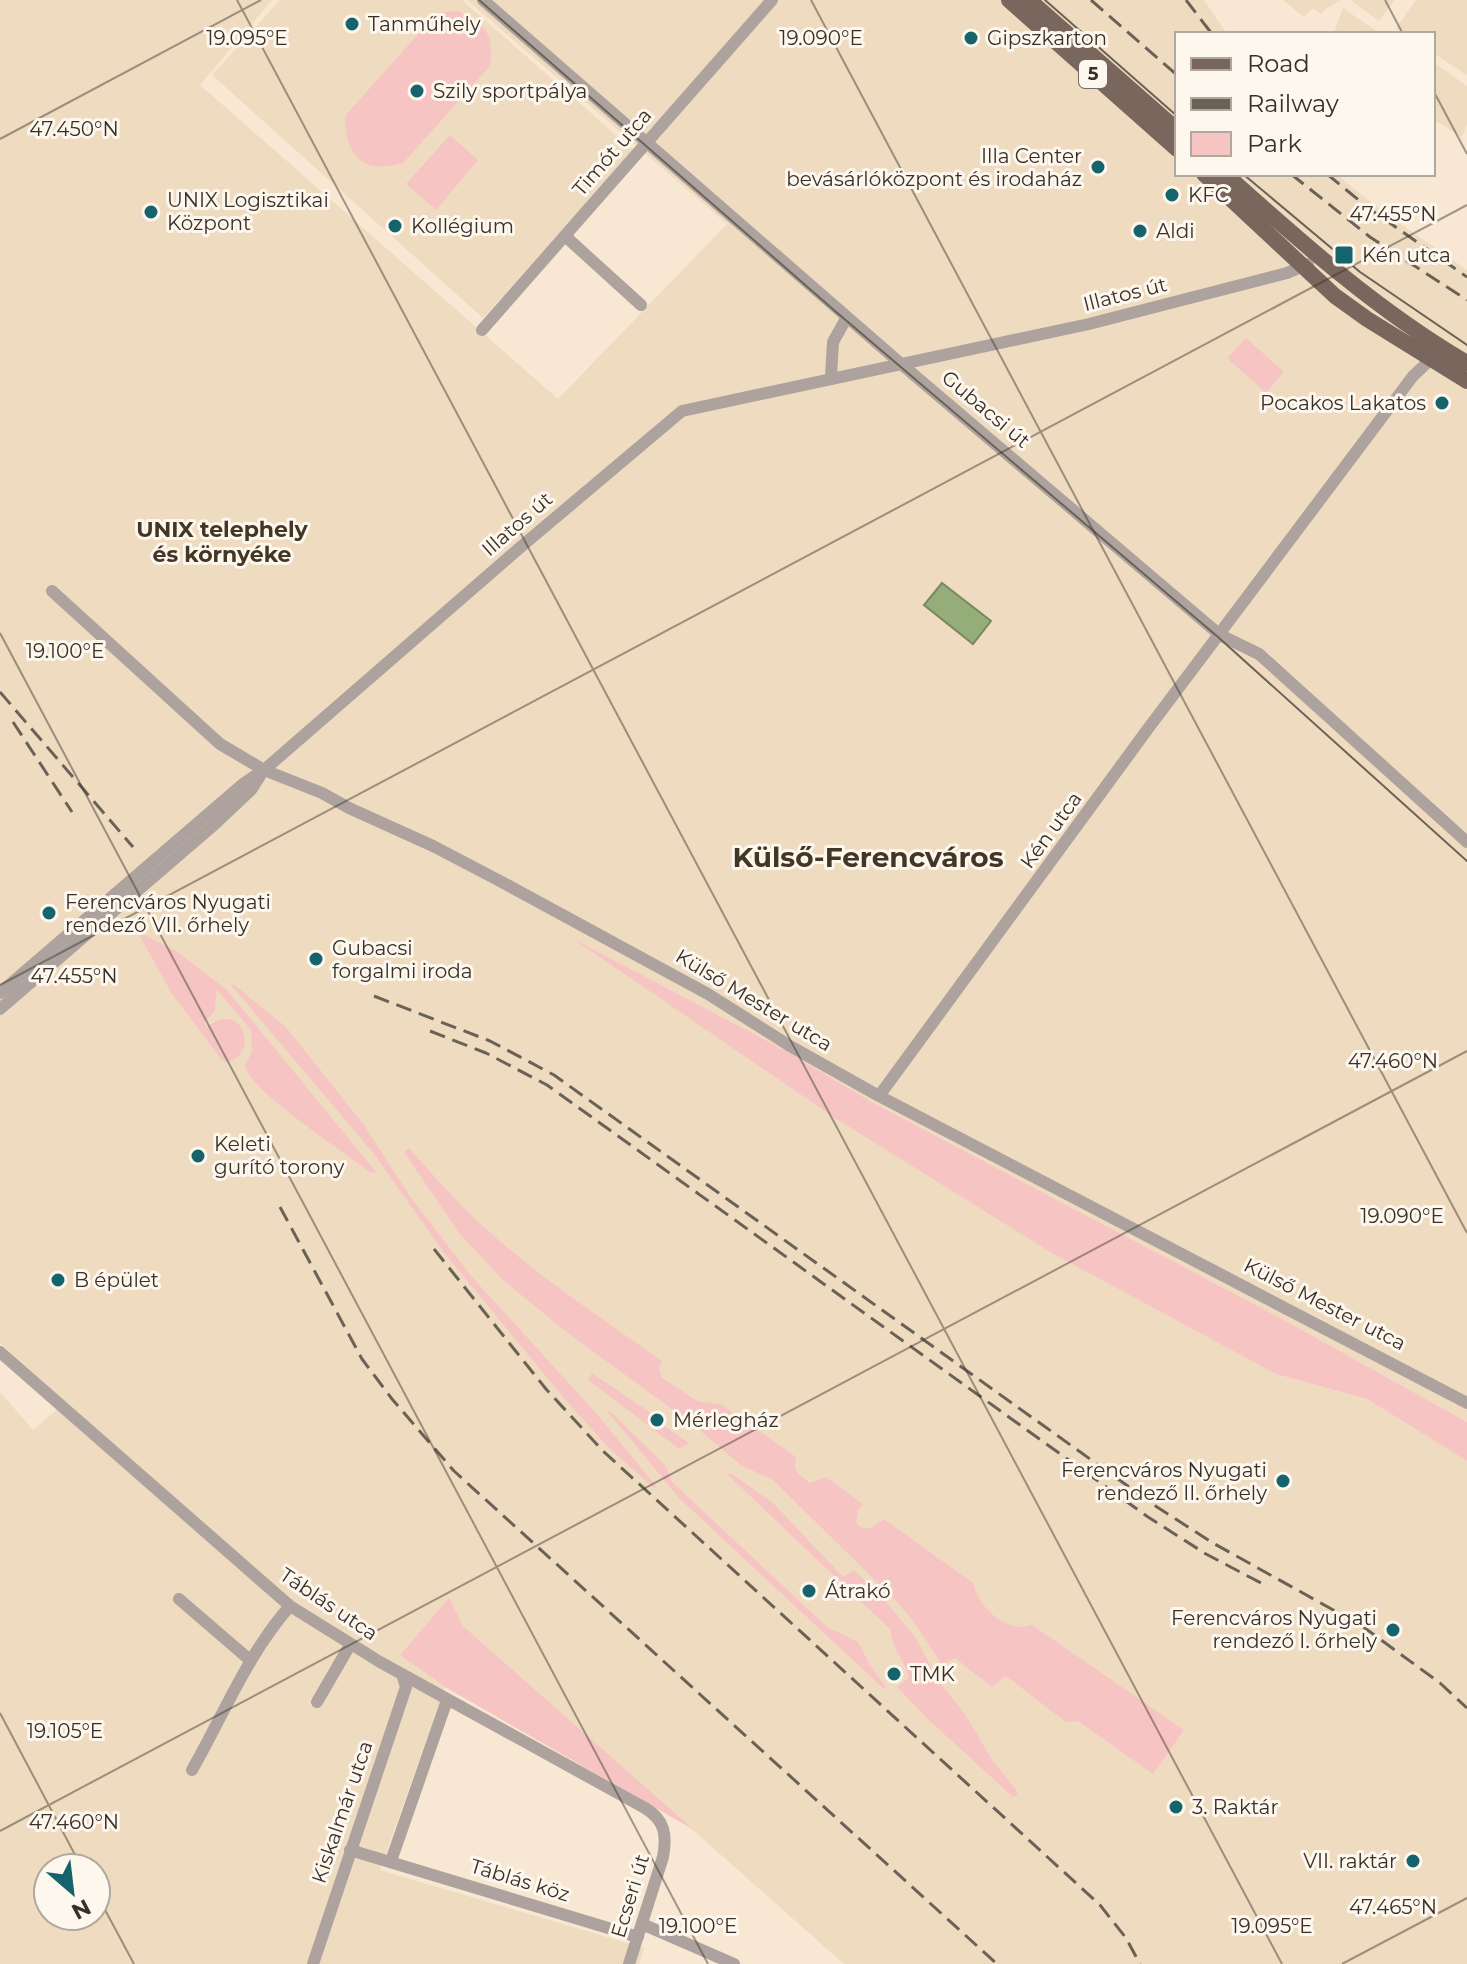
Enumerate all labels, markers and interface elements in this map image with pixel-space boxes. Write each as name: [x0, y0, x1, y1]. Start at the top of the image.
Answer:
place label: Tanműhely: [368, 12, 481, 36]
marker: Tanműhely: [343, 15, 361, 33]
text: 19.095°E: [206, 26, 288, 50]
text: 19.090°E: [779, 26, 863, 50]
place label: Gipszkarton: [987, 26, 1107, 50]
marker: Gipszkarton: [962, 29, 980, 47]
legend: [1175, 32, 1435, 176]
text: Road: [1247, 49, 1310, 78]
road number: 5: [1079, 60, 1107, 88]
place label: Szily sportpálya: [433, 79, 587, 103]
marker: Szily sportpálya: [408, 82, 426, 100]
text: Railway: [1247, 89, 1339, 118]
street label: Timót utca: [567, 103, 657, 201]
text: 47.450°N: [29, 117, 119, 141]
text: Park: [1247, 129, 1302, 158]
place label: Illa Center bevásárlóközpont és irodaház: [786, 144, 1082, 191]
marker: Illa Center bevásárlóközpont és irodaház: [1089, 158, 1107, 176]
place label: KFC: [1188, 183, 1229, 207]
marker: KFC: [1163, 186, 1181, 204]
place label: UNIX Logisztikai Központ: [167, 188, 329, 235]
text: 47.455°N: [1350, 202, 1437, 226]
marker: UNIX Logisztikai Központ: [142, 203, 160, 221]
place label: Kollégium: [411, 214, 514, 238]
marker: Kollégium: [386, 217, 404, 235]
place label: Aldi: [1156, 219, 1195, 243]
marker: Aldi: [1131, 222, 1149, 240]
place label: Kén utca: [1362, 243, 1451, 267]
marker: Kén utca: [1333, 244, 1355, 266]
street label: Illatos út: [1081, 272, 1169, 316]
street label: Gubacsi út: [937, 365, 1035, 453]
place label: Pocakos Lakatos: [1260, 391, 1426, 415]
marker: Pocakos Lakatos: [1433, 394, 1451, 412]
street label: Illatos út: [477, 487, 557, 561]
district label: UNIX telephely és környéke: [136, 516, 309, 568]
text: 19.100°E: [26, 639, 104, 663]
street label: Kén utca: [1015, 787, 1087, 873]
district label: Külső-Ferencváros: [732, 840, 1004, 874]
place label: Ferencváros Nyugati rendező VII. őrhely: [65, 890, 271, 937]
marker: Ferencváros Nyugati rendező VII. őrhely: [40, 904, 58, 922]
place label: Gubacsi forgalmi iroda: [332, 936, 473, 983]
street label: Külső Mester utca: [671, 944, 837, 1056]
marker: Gubacsi forgalmi iroda: [307, 950, 325, 968]
text: 47.455°N: [31, 964, 118, 988]
text: 47.460°N: [1348, 1049, 1438, 1073]
place label: Keleti gurító torony: [214, 1132, 344, 1179]
marker: Keleti gurító torony: [189, 1147, 207, 1165]
text: 19.090°E: [1360, 1204, 1444, 1228]
street label: Külső Mester utca: [1240, 1253, 1410, 1355]
place label: B épület: [74, 1268, 159, 1292]
marker: B épület: [49, 1271, 67, 1289]
place label: Mérlegház: [673, 1408, 779, 1432]
marker: Mérlegház: [648, 1411, 666, 1429]
place label: Ferencváros Nyugati rendező II. őrhely: [1061, 1458, 1267, 1505]
marker: Ferencváros Nyugati rendező II. őrhely: [1274, 1472, 1292, 1490]
street label: Táblás utca: [276, 1563, 382, 1645]
place label: Átrakó: [825, 1579, 890, 1603]
marker: Átrakó: [800, 1582, 818, 1600]
place label: Ferencváros Nyugati rendező I. őrhely: [1171, 1606, 1377, 1653]
marker: Ferencváros Nyugati rendező I. őrhely: [1384, 1621, 1402, 1639]
place label: TMK: [910, 1662, 956, 1686]
marker: TMK: [885, 1665, 903, 1683]
text: 19.105°E: [27, 1719, 103, 1743]
street label: Kiskalmár utca: [306, 1738, 378, 1886]
place label: 3. Raktár: [1192, 1795, 1278, 1819]
marker: 3. Raktár: [1167, 1798, 1185, 1816]
text: 47.460°N: [29, 1810, 119, 1834]
place label: VII. raktár: [1303, 1849, 1397, 1873]
street label: Ecseri út: [606, 1851, 654, 1941]
north arrow: [32, 1852, 112, 1932]
marker: VII. raktár: [1404, 1852, 1422, 1870]
street label: Táblás köz: [467, 1854, 573, 1906]
text: N: [67, 1893, 95, 1925]
text: 47.465°N: [1349, 1895, 1437, 1919]
text: 19.100°E: [659, 1914, 737, 1938]
text: 19.095°E: [1231, 1914, 1313, 1938]

